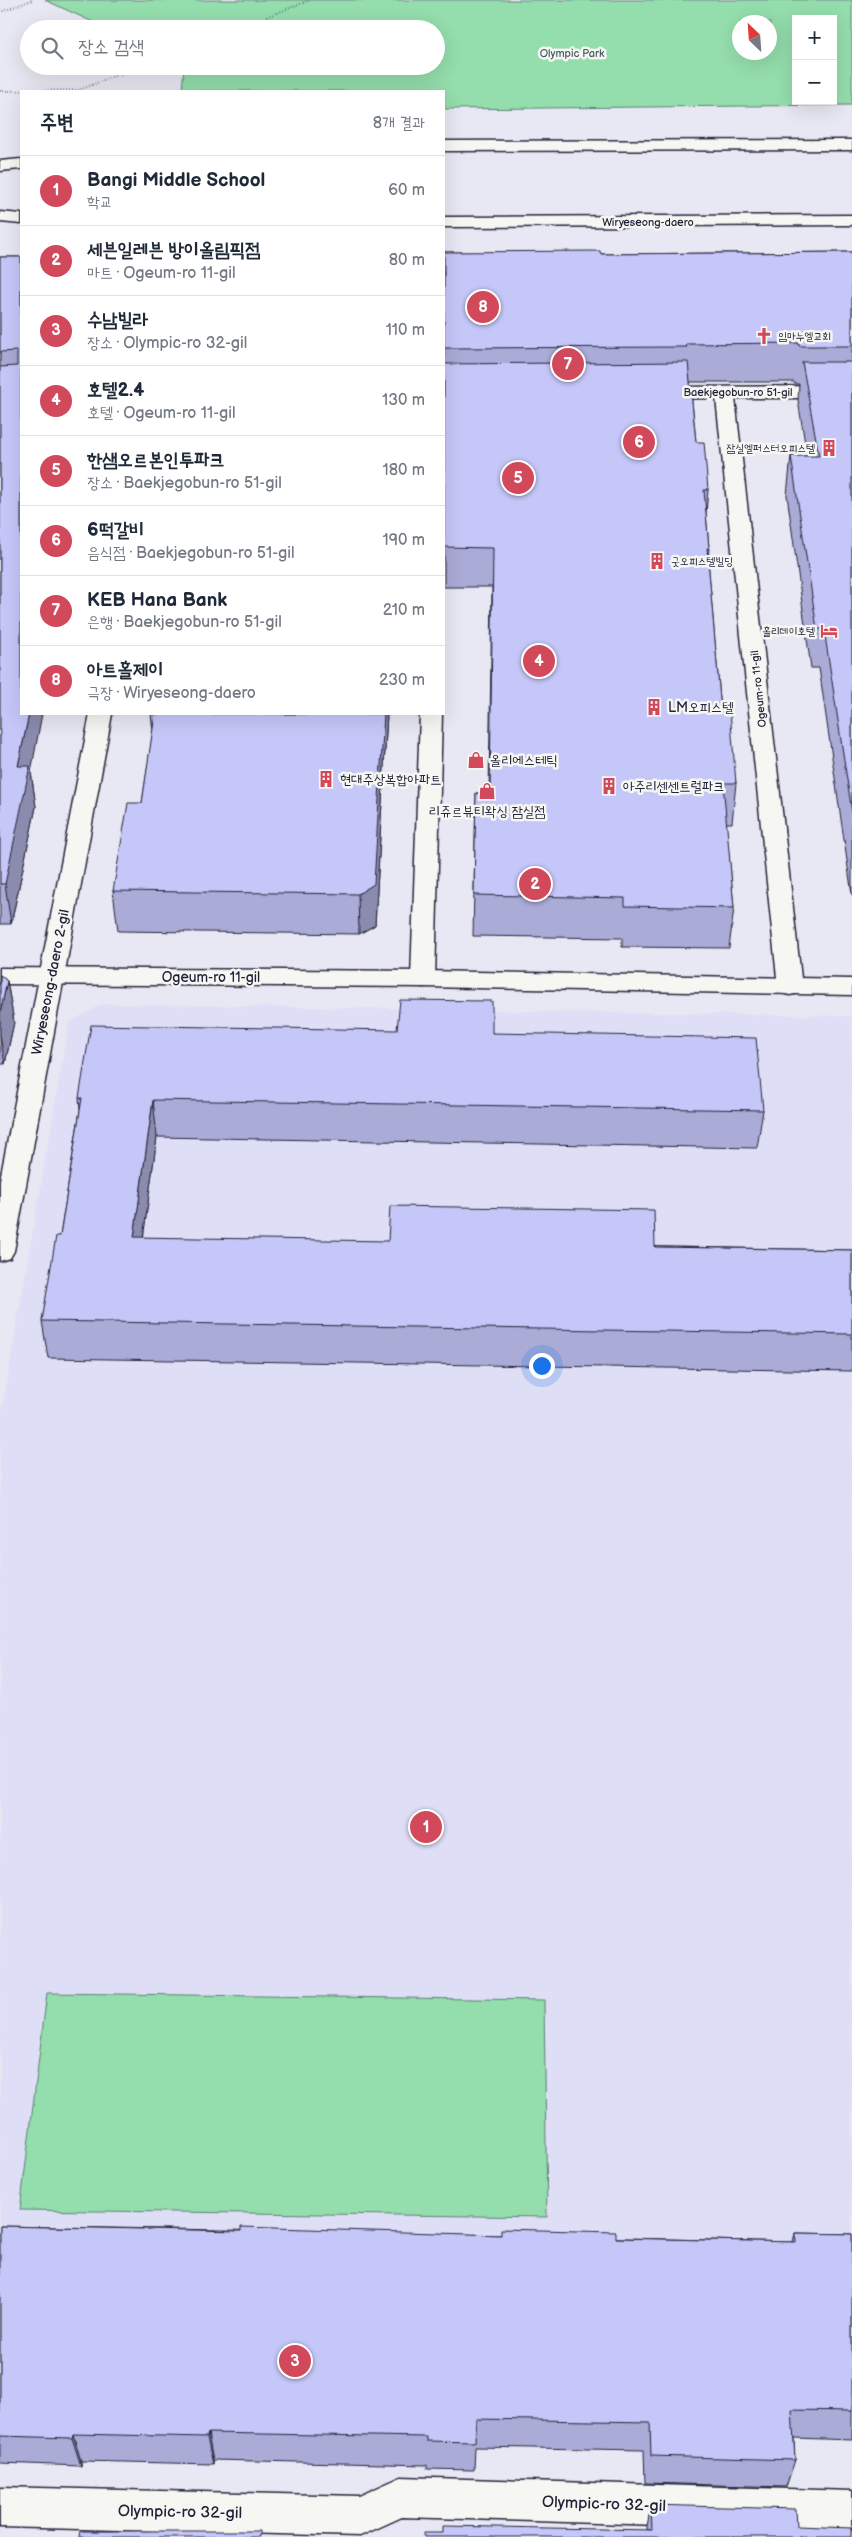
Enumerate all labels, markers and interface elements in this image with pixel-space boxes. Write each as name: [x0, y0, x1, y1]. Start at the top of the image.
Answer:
north arrow: [732, 15, 777, 60]
map controls: [792, 15, 837, 105]
button: +: [792, 15, 837, 60]
search box: [20, 20, 445, 75]
icon: search: [38, 34, 66, 62]
text: 장소 검색: [78, 36, 144, 59]
park label: Olympic Park: [540, 47, 605, 60]
button: −: [792, 60, 837, 105]
text: 주변: [40, 110, 74, 135]
text: 8개 결과: [373, 114, 425, 133]
text: Bangi Middle School: [87, 169, 265, 192]
text: 1: [53, 181, 59, 200]
text: 60 m: [388, 181, 425, 200]
text: 학교: [87, 193, 113, 212]
street label: Wiryeseong-daero: [602, 216, 694, 229]
text: 세븐일레븐 방이올림픽점: [87, 239, 260, 262]
text: 2: [51, 251, 61, 270]
text: 80 m: [389, 251, 425, 270]
text: 마트 · Ogeum-ro 11-gil: [87, 264, 236, 283]
pin: 8: [467, 288, 499, 326]
text: 수남빌라: [87, 309, 148, 332]
text: 3: [51, 321, 61, 340]
text: 110 m: [386, 321, 425, 340]
church icon: 임마누엘교회: [754, 326, 774, 346]
place label: 임마누엘교회: [778, 330, 831, 343]
text: 장소 · Olympic-ro 32-gil: [87, 334, 247, 353]
pin: 7: [552, 345, 584, 383]
text: 호텔2.4: [87, 379, 144, 402]
street label: Baekjegobun-ro 51-gil: [683, 386, 793, 399]
text: 4: [51, 391, 61, 410]
text: 130 m: [382, 391, 425, 410]
text: 호텔 · Ogeum-ro 11-gil: [87, 404, 236, 423]
pin: 6: [623, 423, 655, 461]
building icon: 잠실엘퍼스터오피스텔: [819, 438, 839, 458]
place label: 잠실엘퍼스터오피스텔: [726, 442, 815, 455]
text: 한샘오르본인투파크: [87, 449, 225, 472]
pin: 5: [502, 459, 534, 497]
text: 5: [51, 461, 61, 480]
text: 180 m: [383, 461, 425, 480]
text: 장소 · Baekjegobun-ro 51-gil: [87, 474, 282, 493]
text: 6떡갈비: [87, 519, 144, 542]
text: 6: [51, 531, 61, 550]
text: 190 m: [383, 531, 425, 550]
text: 음식점 · Baekjegobun-ro 51-gil: [87, 544, 295, 563]
building icon: 굿오피스텔빌딩: [647, 551, 667, 571]
place label: 굿오피스텔빌딩: [671, 555, 733, 568]
text: KEB Hana Bank: [87, 589, 227, 612]
text: 7: [52, 601, 60, 620]
text: 210 m: [383, 601, 425, 620]
text: 은행 · Baekjegobun-ro 51-gil: [87, 613, 282, 632]
hotel icon: 홀리데이호텔: [819, 621, 839, 641]
place label: 홀리데이호텔: [762, 625, 815, 638]
pin: 4: [523, 642, 555, 680]
street label: Ogeum-ro 11-gil: [748, 650, 769, 728]
text: 아트홀제이: [87, 659, 163, 682]
text: 8: [51, 671, 61, 690]
text: 230 m: [379, 671, 425, 690]
text: 극장 · Wiryeseong-daero: [87, 684, 256, 703]
building icon: LM오피스텔: [644, 697, 664, 717]
place label: LM오피스텔: [668, 699, 734, 716]
shop icon: 올리에스테틱: [466, 750, 486, 770]
place label: 올리에스테틱: [490, 752, 558, 769]
building icon: 현대주상복합아파트: [316, 769, 336, 789]
place label: 현대주상복합아파트: [340, 771, 441, 788]
building icon: 아주리센센트럴파크: [599, 776, 619, 796]
place label: 아주리센센트럴파크: [623, 778, 724, 795]
shop icon: 리쥬르뷰티왁싱 잠실점: [477, 781, 497, 801]
place label: 리쥬르뷰티왁싱 잠실점: [429, 803, 545, 820]
pin: 2: [519, 865, 551, 903]
street label: Wiryeseong-daero 2-gil: [28, 908, 73, 1056]
street label: Ogeum-ro 11-gil: [162, 969, 260, 986]
your location: [529, 1353, 555, 1379]
pin: 1: [410, 1808, 442, 1846]
pin: 3: [279, 2342, 311, 2380]
street label: Olympic-ro 32-gil: [542, 2493, 666, 2516]
street label: Olympic-ro 32-gil: [118, 2502, 242, 2523]

